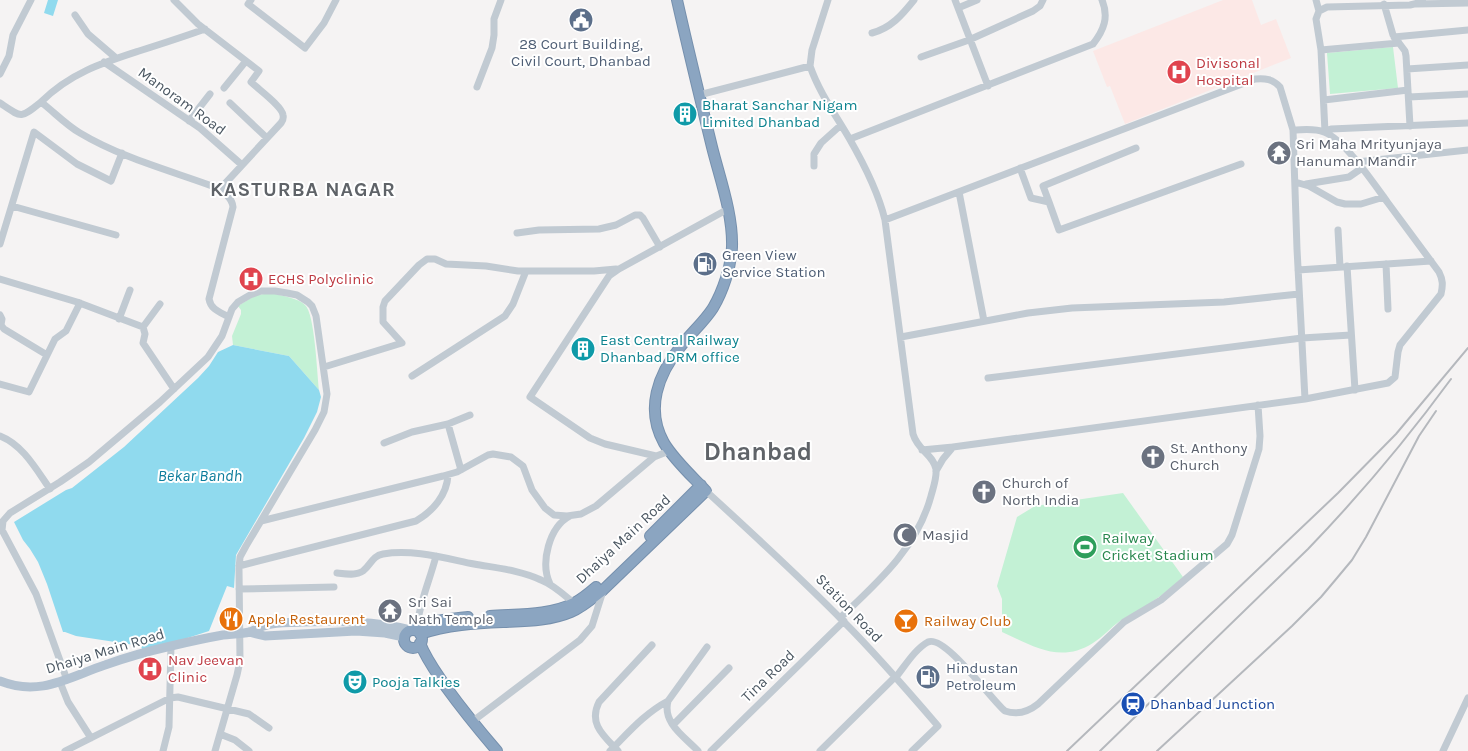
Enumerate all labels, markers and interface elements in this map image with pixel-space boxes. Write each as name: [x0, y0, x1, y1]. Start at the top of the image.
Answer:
public building icon: 28 Court Building, Civil Court, Dhanbad: [568, 7, 594, 33]
place label: 28 Court Building, Civil Court, Dhanbad: [511, 35, 651, 70]
place label: Divisonal Hospital: [1196, 54, 1260, 89]
hospital icon: Divisonal Hospital: [1166, 59, 1192, 85]
street label: Manoram Road: [135, 63, 229, 139]
place label: Bharat Sanchar Nigam Limited Dhanbad: [702, 96, 857, 131]
building icon: Bharat Sanchar Nigam Limited Dhanbad: [672, 101, 698, 127]
place label: Sri Maha Mrityunjaya Hanuman Mandir: [1296, 135, 1442, 170]
temple icon: Sri Maha Mrityunjaya Hanuman Mandir: [1266, 140, 1292, 166]
district label: KASTURBA NAGAR: [210, 178, 396, 201]
place label: Green View Service Station: [722, 246, 826, 281]
fuel station icon: Green View Service Station: [692, 251, 718, 277]
hospital icon: ECHS Polyclinic: [238, 266, 264, 292]
place label: ECHS Polyclinic: [268, 270, 374, 288]
place label: East Central Railway Dhanbad DRM office: [600, 331, 740, 366]
building icon: East Central Railway Dhanbad DRM office: [570, 336, 596, 362]
district label: Dhanbad: [704, 437, 812, 466]
place label: St. Anthony Church: [1170, 439, 1248, 474]
church icon: St. Anthony Church: [1140, 444, 1166, 470]
water label: Bekar Bandh: [158, 466, 242, 485]
place label: Church of North India: [1002, 474, 1079, 509]
church icon: Church of North India: [971, 479, 997, 505]
street label: Dhaiya Main Road: [572, 490, 674, 588]
mosque icon: Masjid: [892, 522, 918, 548]
place label: Masjid: [922, 526, 969, 544]
place label: Railway Cricket Stadium: [1102, 529, 1214, 564]
sports icon: Railway Cricket Stadium: [1072, 534, 1098, 560]
street label: Station Road: [812, 570, 886, 646]
place label: Sri Sai Nath Temple: [408, 593, 494, 628]
temple icon: Sri Sai Nath Temple: [377, 598, 403, 624]
restaurant icon: Apple Restaurent: [218, 606, 244, 632]
bar icon: Railway Club: [893, 608, 919, 634]
place label: Apple Restaurent: [248, 610, 366, 628]
place label: Railway Club: [924, 612, 1011, 630]
street label: Dhaiya Main Road: [44, 624, 166, 678]
street label: Tina Road: [738, 646, 798, 706]
place label: Nav Jeevan Clinic: [168, 651, 244, 686]
hospital icon: Nav Jeevan Clinic: [137, 656, 163, 682]
place label: Hindustan Petroleum: [946, 659, 1018, 694]
fuel station icon: Hindustan Petroleum: [915, 664, 941, 690]
theatre icon: Pooja Talkies: [342, 669, 368, 695]
place label: Pooja Talkies: [372, 673, 460, 691]
station icon: Dhanbad Junction: [1120, 691, 1146, 717]
place label: Dhanbad Junction: [1150, 695, 1275, 713]

